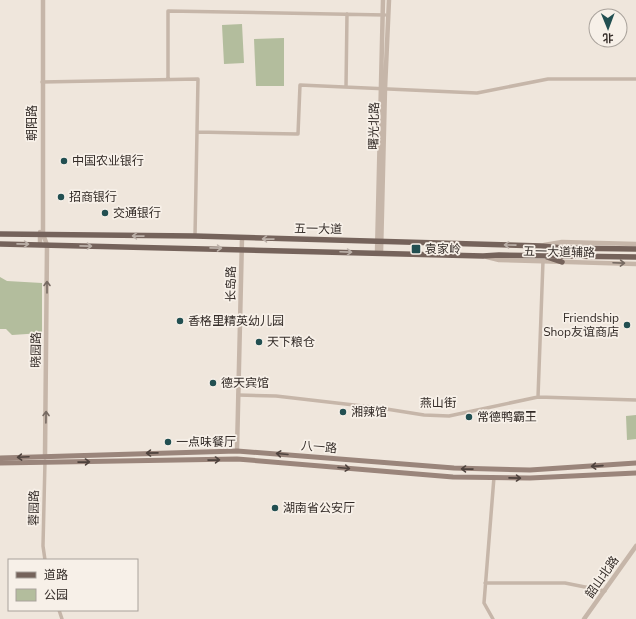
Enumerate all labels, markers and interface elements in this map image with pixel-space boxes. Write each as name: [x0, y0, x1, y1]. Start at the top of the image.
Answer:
north arrow: [588, 8, 628, 48]
text: 北: [603, 30, 614, 45]
street label: 曙光北路: [366, 102, 382, 150]
street label: 朝阳路: [24, 105, 40, 141]
place label: 中国农业银行: [72, 153, 144, 169]
marker: 中国农业银行: [59, 156, 69, 166]
place label: 招商银行: [69, 189, 117, 205]
marker: 招商银行: [56, 192, 66, 202]
place label: 交通银行: [113, 205, 161, 221]
marker: 交通银行: [100, 208, 110, 218]
street label: 五一大道: [294, 221, 342, 237]
one-way arrow: [132, 232, 145, 239]
one-way arrow: [262, 235, 275, 243]
one-way arrow: [16, 241, 29, 248]
place label: 袁家岭: [425, 241, 461, 257]
one-way arrow: [504, 241, 517, 249]
one-way arrow: [79, 242, 92, 249]
marker: 袁家岭: [410, 243, 422, 255]
street label: 五一大道辅路: [523, 243, 595, 261]
one-way arrow: [209, 245, 222, 252]
one-way arrow: [339, 248, 352, 256]
one-way arrow: [612, 260, 625, 267]
street label: 长岛路: [223, 266, 239, 302]
one-way arrow: [43, 281, 51, 294]
place label: Friendship Shop友谊商店: [543, 310, 619, 340]
place label: 香格里精英幼儿园: [188, 313, 284, 329]
marker: 香格里精英幼儿园: [175, 316, 185, 326]
marker: Friendship Shop友谊商店: [622, 320, 632, 330]
street label: 晓园路: [28, 332, 44, 368]
place label: 天下粮仓: [267, 334, 315, 350]
marker: 天下粮仓: [254, 337, 264, 347]
place label: 德天宾馆: [221, 375, 269, 391]
marker: 德天宾馆: [208, 378, 218, 388]
street label: 燕山街: [420, 395, 456, 411]
place label: 湘辣馆: [351, 404, 387, 420]
marker: 湘辣馆: [338, 407, 348, 417]
place label: 常德鸭霸王: [477, 409, 537, 425]
one-way arrow: [42, 411, 50, 424]
marker: 常德鸭霸王: [464, 412, 474, 422]
place label: 一点味餐厅: [176, 434, 236, 450]
marker: 一点味餐厅: [163, 437, 173, 447]
street label: 八一路: [300, 437, 338, 457]
one-way arrow: [146, 449, 159, 457]
one-way arrow: [276, 451, 289, 458]
one-way arrow: [17, 453, 30, 461]
one-way arrow: [207, 456, 220, 464]
one-way arrow: [77, 458, 90, 466]
one-way arrow: [591, 462, 604, 469]
one-way arrow: [337, 464, 350, 471]
one-way arrow: [461, 465, 474, 472]
one-way arrow: [508, 474, 521, 482]
street label: 蓉园路: [26, 490, 42, 526]
place label: 湖南省公安厅: [283, 500, 355, 516]
marker: 湖南省公安厅: [270, 503, 280, 513]
street label: 韶山北路: [582, 553, 622, 601]
legend: [8, 559, 138, 611]
text: 道路: [44, 567, 68, 583]
text: 公园: [44, 587, 68, 603]

